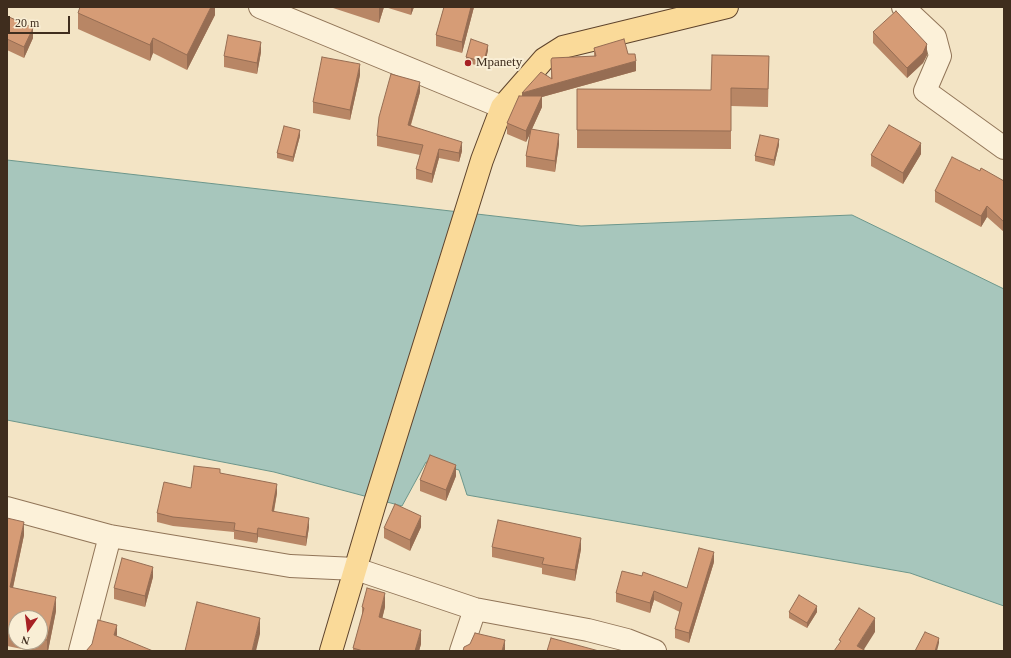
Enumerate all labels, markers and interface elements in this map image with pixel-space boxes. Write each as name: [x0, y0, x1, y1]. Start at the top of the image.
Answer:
scale bar: [10, 8, 72, 34]
text: 20 m: [15, 16, 39, 30]
place label: Mpanety: [476, 55, 522, 71]
marker: Mpanety: [463, 58, 473, 68]
north arrow: [8, 610, 48, 650]
text: N: [20, 634, 31, 647]

